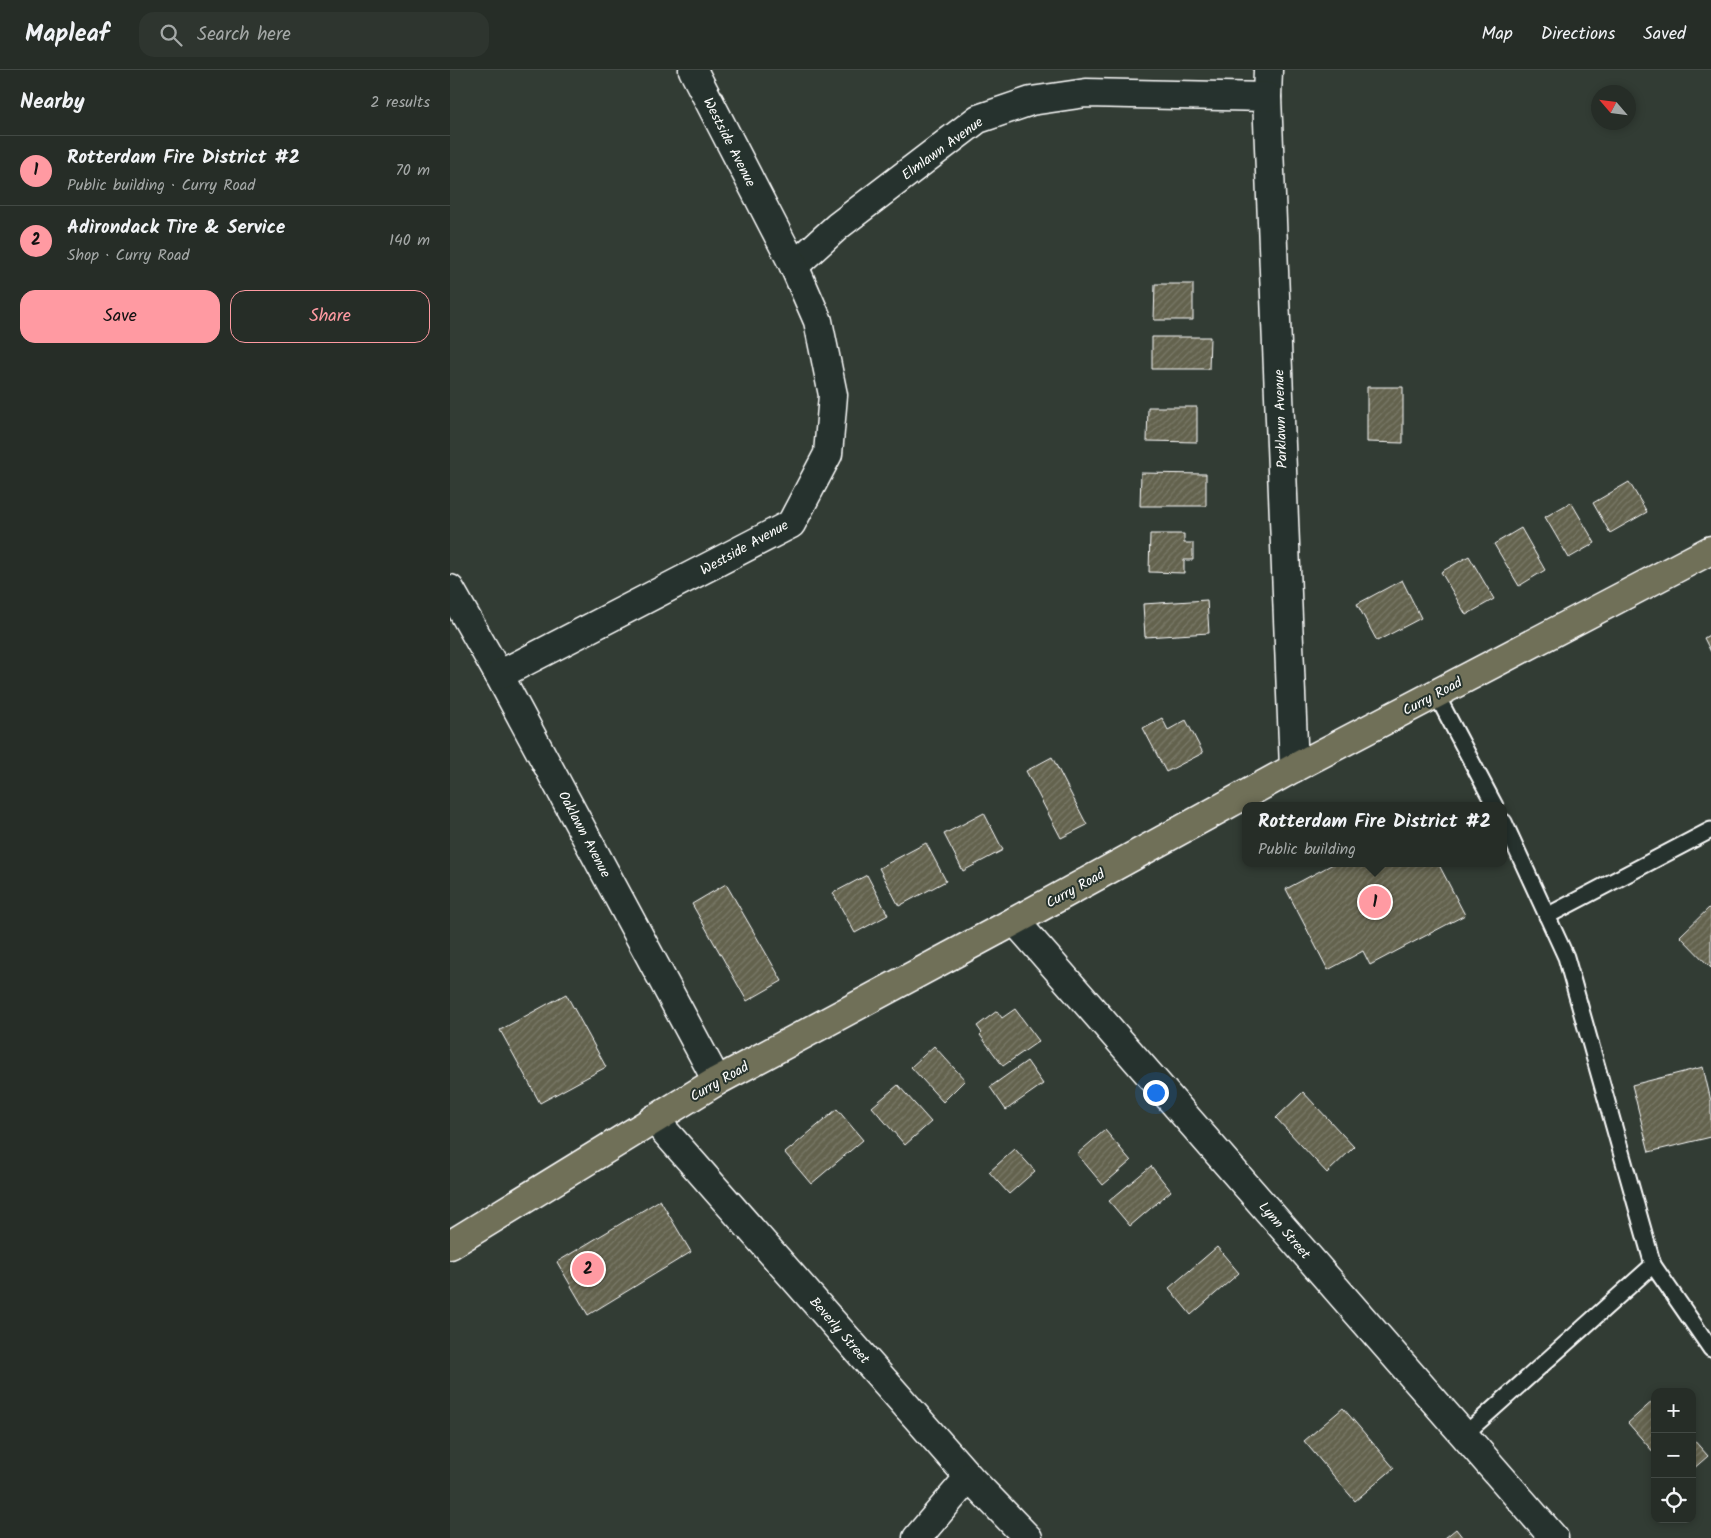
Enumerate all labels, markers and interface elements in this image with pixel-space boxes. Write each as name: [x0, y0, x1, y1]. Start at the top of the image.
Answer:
search box: [139, 12, 489, 57]
text: Mapleaf: [25, 15, 109, 54]
text: Search here: [197, 20, 291, 50]
text: Map: [1481, 20, 1513, 49]
text: Directions: [1541, 20, 1615, 49]
text: Saved: [1643, 20, 1686, 49]
icon: search: [157, 21, 185, 49]
north arrow: [1591, 85, 1636, 130]
text: Nearby: [20, 86, 85, 119]
text: 2 results: [370, 90, 430, 115]
street label: Westside Avenue: [697, 94, 761, 192]
street label: Elmlawn Avenue: [897, 111, 989, 186]
text: Rotterdam Fire District #2: [67, 143, 300, 173]
text: 1: [34, 158, 38, 183]
text: 70 m: [395, 158, 430, 183]
text: Public building · Curry Road: [67, 173, 255, 198]
text: Adirondack Tire & Service: [67, 213, 285, 243]
text: 2: [31, 228, 41, 253]
text: 140 m: [389, 228, 430, 253]
text: Shop · Curry Road: [67, 243, 189, 268]
button: Save: [20, 290, 220, 343]
button: Share: [230, 290, 430, 343]
street label: Parklawn Avenue: [1268, 368, 1294, 469]
street label: Westside Avenue: [696, 514, 793, 581]
street label: Curry Road: [1399, 672, 1467, 722]
street label: Oaklawn Avenue: [552, 787, 617, 882]
popup: [1242, 802, 1507, 867]
text: Rotterdam Fire District #2: [1258, 807, 1491, 837]
text: Public building: [1258, 837, 1356, 862]
street label: Curry Road: [1042, 863, 1110, 914]
pin: 1: [1359, 883, 1391, 921]
street label: Curry Road: [686, 1056, 754, 1108]
your location: [1143, 1080, 1169, 1106]
street label: Lynn Street: [1253, 1197, 1316, 1265]
pin: 2: [572, 1250, 604, 1288]
street label: Beverly Street: [804, 1292, 875, 1370]
map controls: [1651, 1388, 1696, 1523]
button: +: [1651, 1388, 1696, 1433]
button: −: [1651, 1433, 1696, 1478]
button: locate: [1651, 1478, 1696, 1523]

